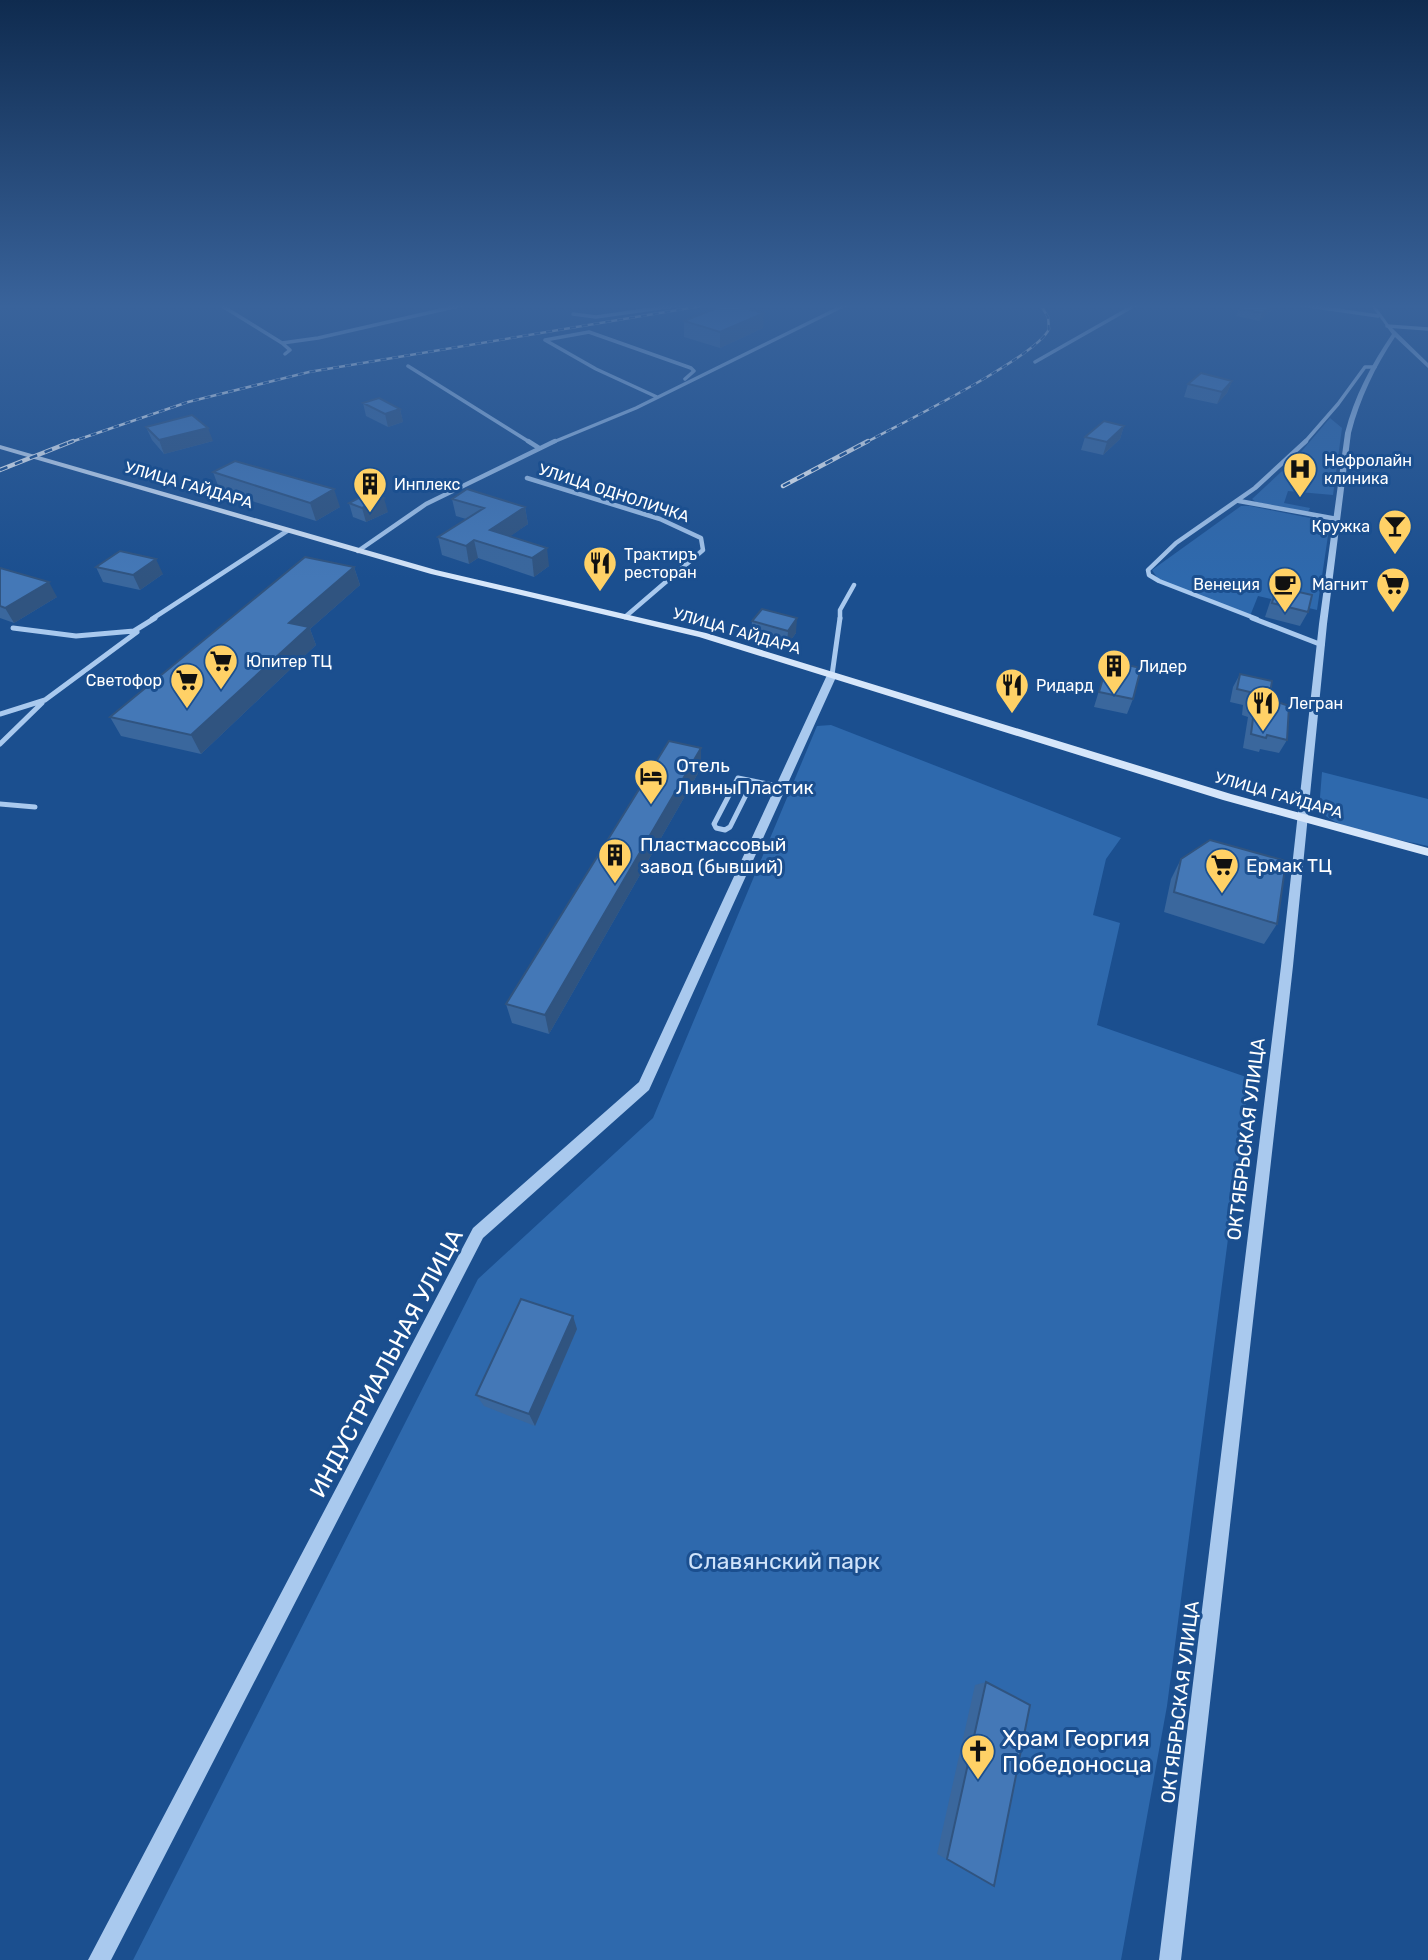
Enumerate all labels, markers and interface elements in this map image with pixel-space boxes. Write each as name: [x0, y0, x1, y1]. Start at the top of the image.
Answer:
hospital icon: Нефролайн клиника: [1281, 450, 1319, 499]
place label: Нефролайн клиника: [1324, 451, 1412, 488]
street label: УЛИЦА ГАЙДАРА: [123, 458, 256, 512]
street label: УЛИЦА ОДНОЛИЧКА: [536, 460, 692, 526]
building icon: Инплекс: [351, 465, 389, 514]
place label: Инплекс: [394, 475, 461, 494]
bar icon: Кружка: [1376, 507, 1414, 556]
place label: Кружка: [1312, 517, 1370, 536]
restaurant icon: Трактиръ ресторан: [581, 544, 619, 593]
place label: Трактиръ ресторан: [624, 545, 697, 582]
cafe icon: Венеция: [1266, 565, 1304, 614]
supermarket icon: Магнит: [1374, 565, 1412, 614]
place label: Венеция: [1193, 575, 1260, 594]
place label: Магнит: [1312, 575, 1368, 594]
street label: УЛИЦА ГАЙДАРА: [671, 604, 804, 658]
supermarket icon: Юпитер ТЦ: [202, 642, 240, 691]
building icon: Лидер: [1095, 647, 1133, 696]
place label: Юпитер ТЦ: [246, 652, 332, 671]
place label: Лидер: [1138, 657, 1187, 676]
supermarket icon: Светофор: [168, 661, 206, 710]
restaurant icon: Ридард: [993, 666, 1031, 715]
place label: Светофор: [86, 671, 162, 690]
place label: Ридард: [1036, 676, 1094, 695]
restaurant icon: Легран: [1244, 684, 1282, 733]
place label: Легран: [1288, 694, 1343, 713]
place label: Отель ЛивныПластик: [676, 754, 814, 799]
hotel icon: Отель ЛивныПластик: [632, 757, 670, 806]
street label: УЛИЦА ГАЙДАРА: [1213, 768, 1346, 822]
place label: Пластмассовый завод (бывший): [640, 833, 786, 878]
building icon: Пластмассовый завод (бывший): [596, 836, 634, 885]
supermarket icon: Ермак ТЦ: [1203, 846, 1241, 895]
place label: Ермак ТЦ: [1246, 854, 1332, 877]
street label: ОКТЯБРЬСКАЯ УЛИЦА: [1222, 1036, 1270, 1242]
street label: ИНДУСТРИАЛЬНАЯ УЛИЦА: [303, 1224, 469, 1502]
park label: Славянский парк: [688, 1547, 880, 1575]
street label: ОКТЯБРЬСКАЯ УЛИЦА: [1156, 1599, 1204, 1805]
place label: Храм Георгия Победоносца: [1002, 1724, 1152, 1778]
church icon: Храм Георгия Победоносца: [959, 1732, 997, 1781]

